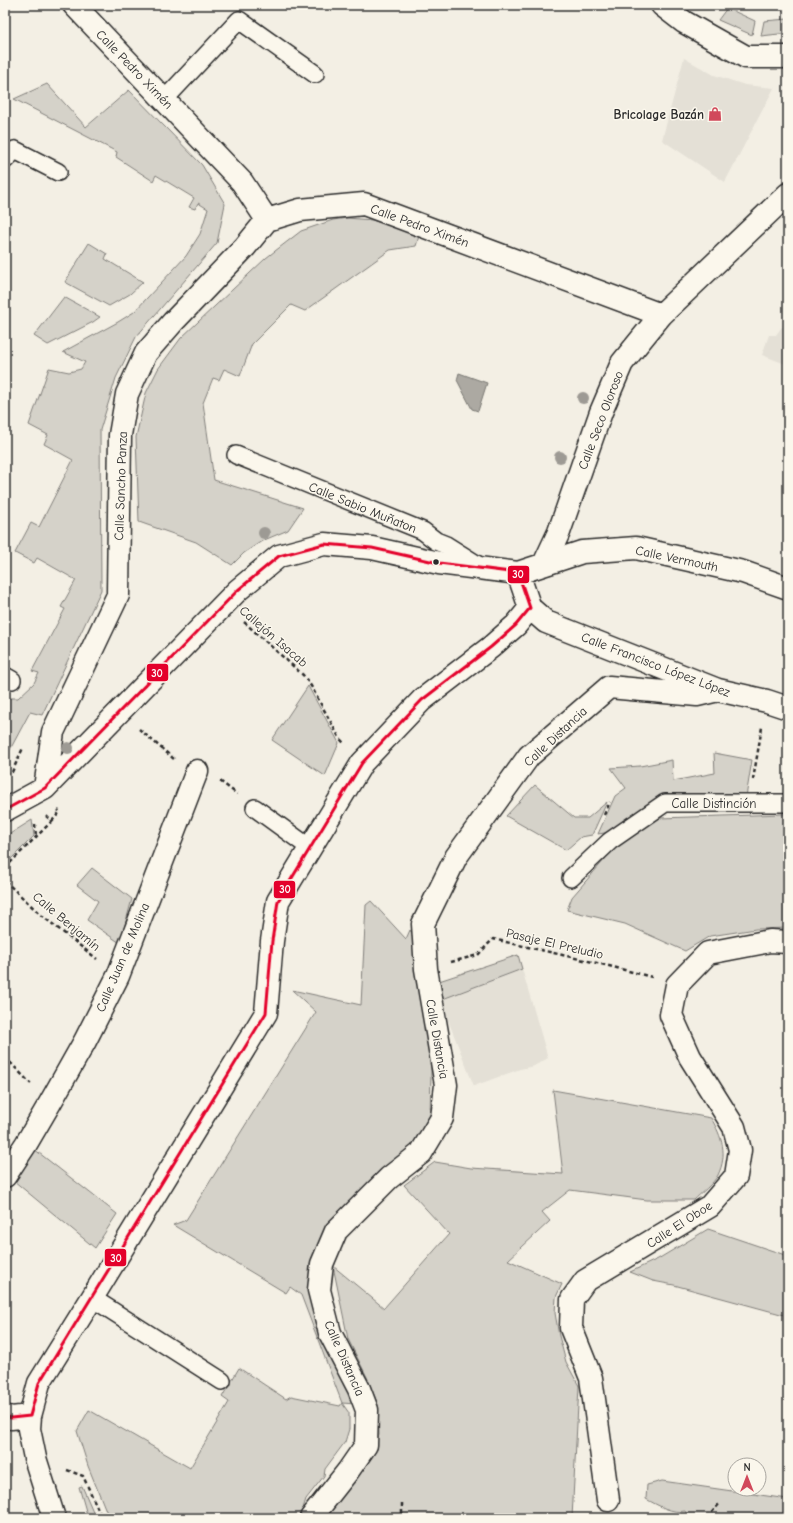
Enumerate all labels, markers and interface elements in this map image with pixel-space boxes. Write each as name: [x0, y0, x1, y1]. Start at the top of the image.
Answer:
street label: Calle Pedro Ximén: [93, 27, 176, 112]
shop icon: Bricolage Bazán: [707, 106, 723, 122]
place label: Bricolage Bazán: [613, 107, 704, 122]
street label: Calle Pedro Ximén: [368, 201, 471, 250]
street label: Calle Seco Oloroso: [575, 369, 626, 472]
street label: Calle Sancho Panza: [111, 431, 130, 541]
street label: Calle Sabio Muñaton: [307, 479, 419, 536]
street label: Calle Vermouth: [634, 542, 720, 575]
unlabelled marker: [431, 557, 441, 567]
line badge: 30: [507, 565, 530, 584]
text: 30: [512, 568, 524, 581]
street label: Callejón Isacab: [236, 603, 311, 670]
street label: Calle Francisco López López: [579, 629, 733, 700]
line badge: 30: [146, 663, 169, 682]
text: 30: [151, 667, 163, 680]
street label: Calle Distancia: [521, 703, 590, 769]
street label: Calle Distinción: [672, 796, 756, 811]
line badge: 30: [273, 880, 296, 899]
text: 30: [279, 883, 291, 896]
street label: Calle Benjamín: [30, 889, 104, 954]
street label: Calle Juan de Molina: [93, 900, 152, 1014]
street label: Pasaje El Preludio: [505, 925, 605, 962]
street label: Calle Distancia: [423, 998, 452, 1080]
street label: Calle El Oboe: [644, 1197, 715, 1251]
line badge: 30: [104, 1248, 127, 1267]
text: 30: [110, 1252, 122, 1265]
street label: Calle Distancia: [321, 1318, 368, 1398]
north arrow: [727, 1457, 767, 1497]
text: N: [743, 1461, 751, 1474]

